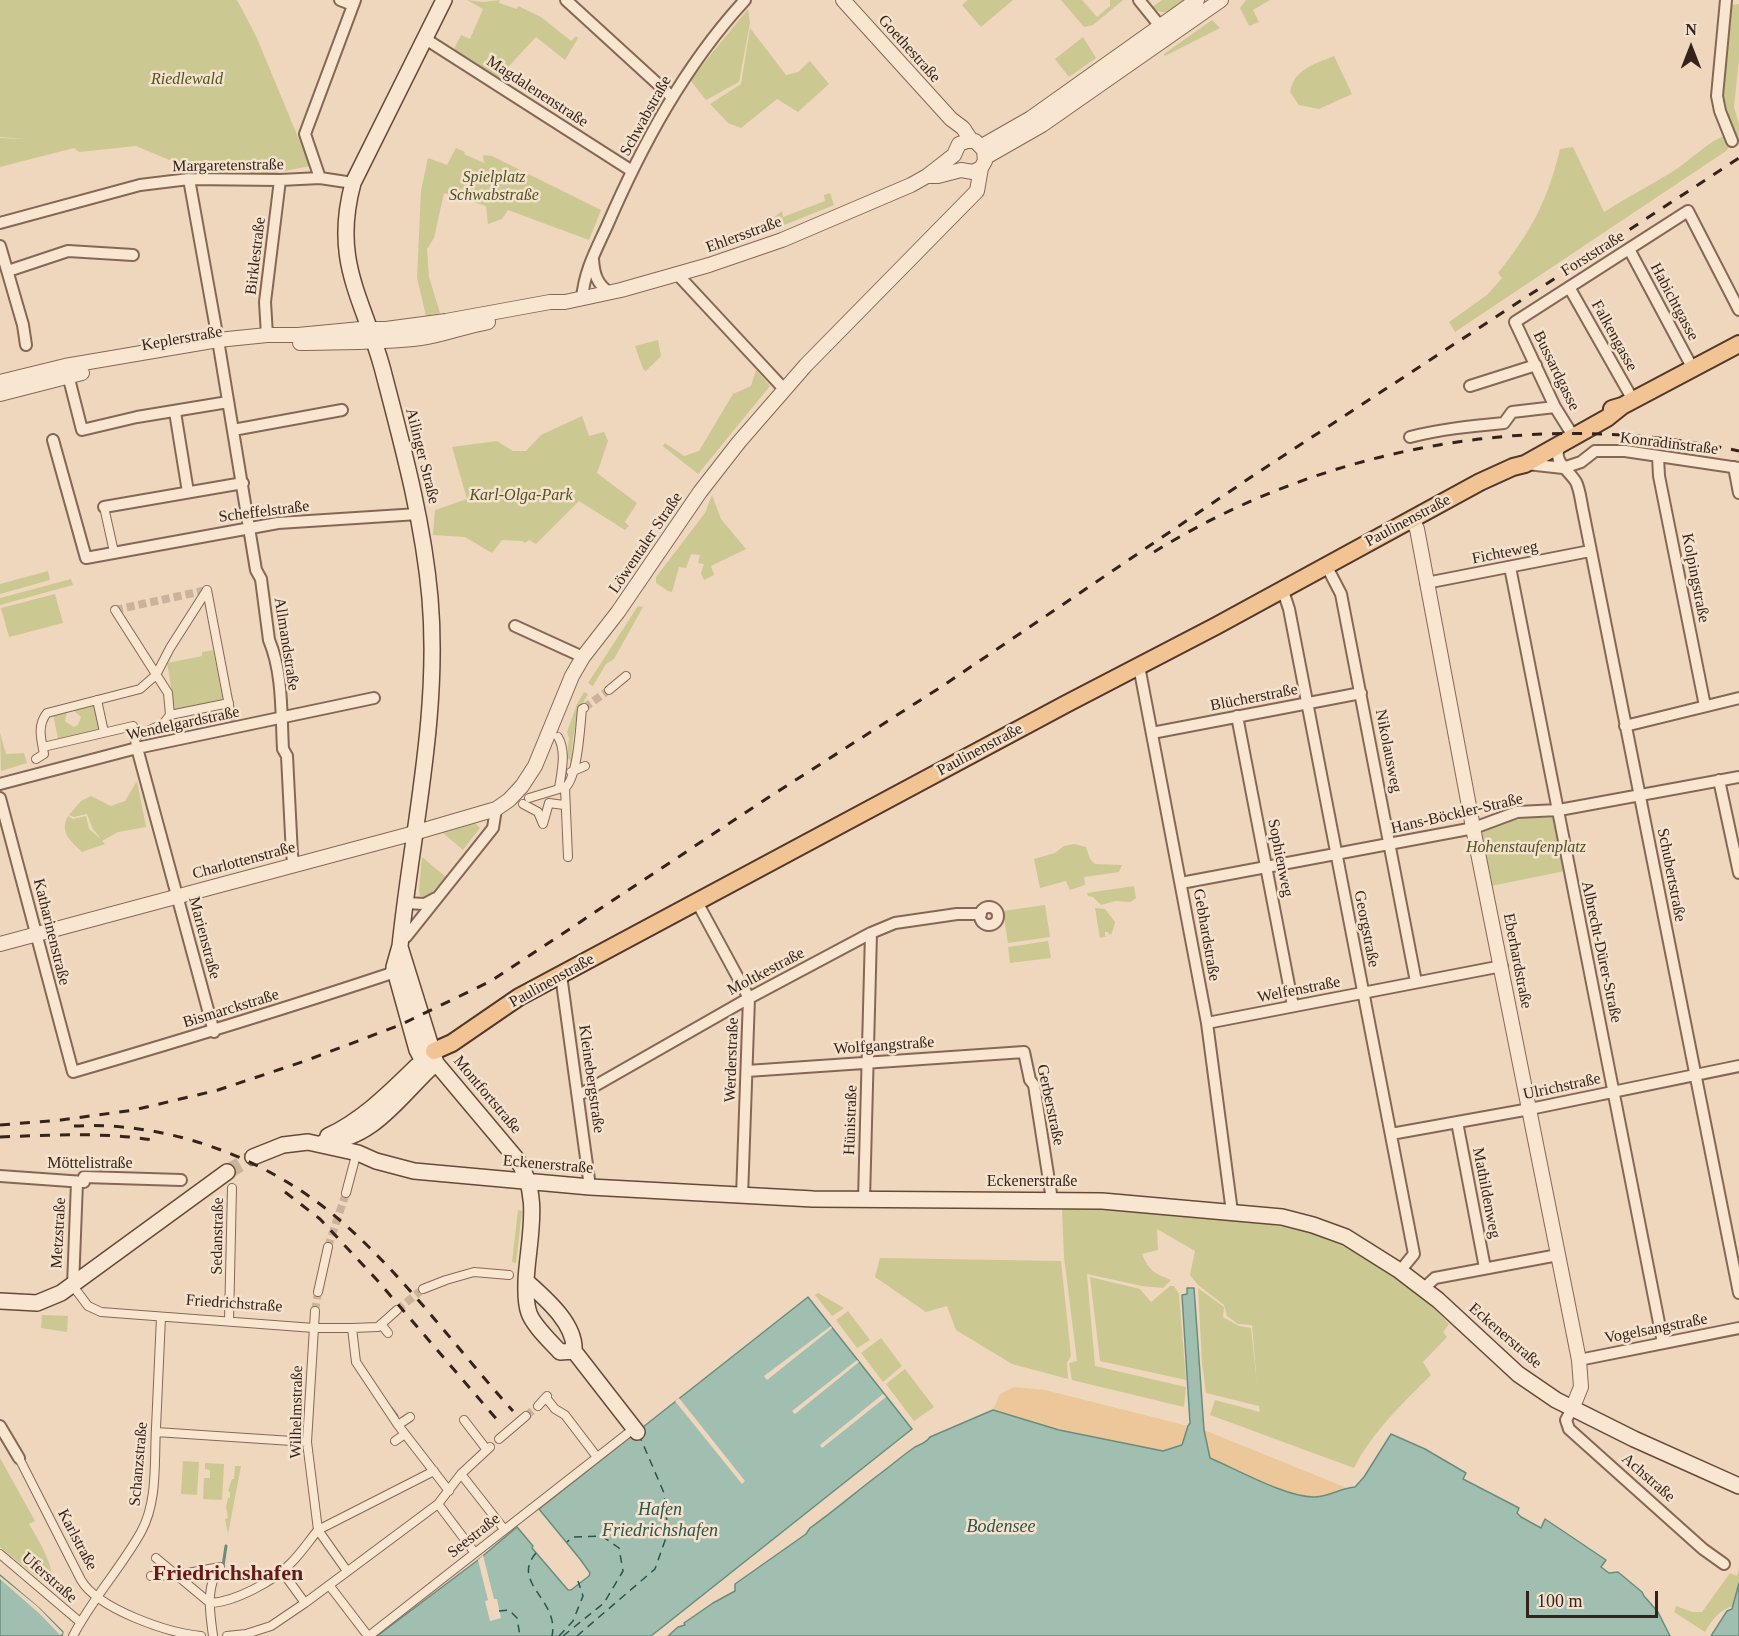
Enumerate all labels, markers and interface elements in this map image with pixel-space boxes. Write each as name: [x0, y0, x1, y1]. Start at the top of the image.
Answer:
street label: Goethestraße: [874, 11, 944, 87]
north arrow: [1661, 18, 1721, 78]
text: N: [1685, 21, 1697, 38]
street label: Magdalenenstraße: [483, 52, 591, 132]
park label: Riedlewald: [151, 70, 223, 90]
street label: Schwabstraße: [616, 72, 676, 160]
street label: Margaretenstraße: [172, 155, 284, 177]
park label: Spielplatz Schwabstraße: [449, 168, 539, 206]
street label: Ehlersstraße: [704, 212, 784, 258]
street label: Birklestraße: [242, 216, 270, 296]
street label: Forststraße: [1558, 227, 1628, 281]
street label: Habichtgasse: [1645, 260, 1703, 344]
street label: Falkengasse: [1587, 297, 1641, 375]
street label: Keplerstraße: [140, 322, 224, 356]
street label: Bussardgasse: [1528, 328, 1584, 414]
street label: Ailinger Straße: [401, 406, 443, 506]
street label: Konradinstraße: [1619, 428, 1719, 460]
park label: Karl-Olga-Park: [469, 486, 573, 506]
street label: Löwentaler Straße: [605, 489, 687, 597]
street label: Paulinenstraße: [1362, 490, 1454, 552]
street label: Scheffelstraße: [218, 497, 310, 527]
street label: Kolpingstraße: [1677, 532, 1713, 624]
street label: Fichteweg: [1470, 537, 1540, 569]
street label: Allmandstraße: [269, 596, 303, 692]
street label: Blücherstraße: [1209, 680, 1299, 716]
street label: Wendelgardstraße: [125, 703, 241, 745]
street label: Nikolausweg: [1371, 708, 1405, 794]
street label: Paulinenstraße: [934, 719, 1026, 781]
street label: Hans-Böckler-Straße: [1389, 789, 1525, 839]
street label: Sophienweg: [1263, 817, 1297, 899]
street label: Schubertstraße: [1653, 827, 1689, 923]
street label: Charlottenstraße: [190, 838, 298, 884]
park label: Hohenstaufenplatz: [1466, 838, 1586, 858]
street label: Katharinenstraße: [28, 877, 74, 987]
street label: Albrecht-Dürer-Straße: [1577, 879, 1625, 1025]
street label: Gebhardstraße: [1188, 887, 1224, 983]
street label: Georgstraße: [1349, 889, 1383, 969]
street label: Marienstraße: [184, 895, 224, 981]
street label: Eberhardstraße: [1498, 912, 1536, 1010]
street label: Moltkestraße: [724, 944, 808, 1000]
street label: Paulinenstraße: [506, 950, 598, 1012]
street label: Welfenstraße: [1256, 973, 1342, 1007]
street label: Bismarckstraße: [181, 985, 281, 1033]
street label: Werderstraße: [721, 1017, 743, 1103]
street label: Kleinebergstraße: [574, 1024, 608, 1134]
street label: Wolfgangstraße: [833, 1033, 935, 1059]
street label: Montfortstraße: [449, 1052, 525, 1138]
street label: Gerberstraße: [1032, 1063, 1068, 1147]
street label: Ulrichstraße: [1521, 1069, 1603, 1105]
street label: Hünistraße: [840, 1085, 862, 1155]
street label: Mathildenweg: [1468, 1146, 1504, 1240]
street label: Eckenerstraße: [502, 1151, 594, 1179]
street label: Möttelistraße: [47, 1154, 133, 1174]
street label: Eckenerstraße: [987, 1172, 1077, 1192]
street label: Metzstraße: [48, 1197, 70, 1269]
street label: Sedanstraße: [208, 1197, 228, 1275]
street label: Friedrichstraße: [185, 1291, 283, 1317]
street label: Eckenerstraße: [1465, 1299, 1545, 1373]
street label: Vogelsangstraße: [1603, 1310, 1709, 1348]
street label: Wilhelmstraße: [287, 1365, 307, 1459]
street label: Schanzstraße: [126, 1421, 152, 1507]
street label: Achstraße: [1617, 1449, 1679, 1507]
water label: Hafen Friedrichshafen: [602, 1499, 718, 1541]
street label: Karlstraße: [53, 1506, 101, 1574]
street label: Seestraße: [444, 1510, 504, 1562]
water label: Bodensee: [967, 1516, 1035, 1538]
street label: Uferstraße: [17, 1549, 81, 1607]
district label: Friedrichshafen: [153, 1561, 303, 1587]
scale bar: [1529, 1579, 1661, 1617]
text: 100 m: [1537, 1591, 1583, 1611]

